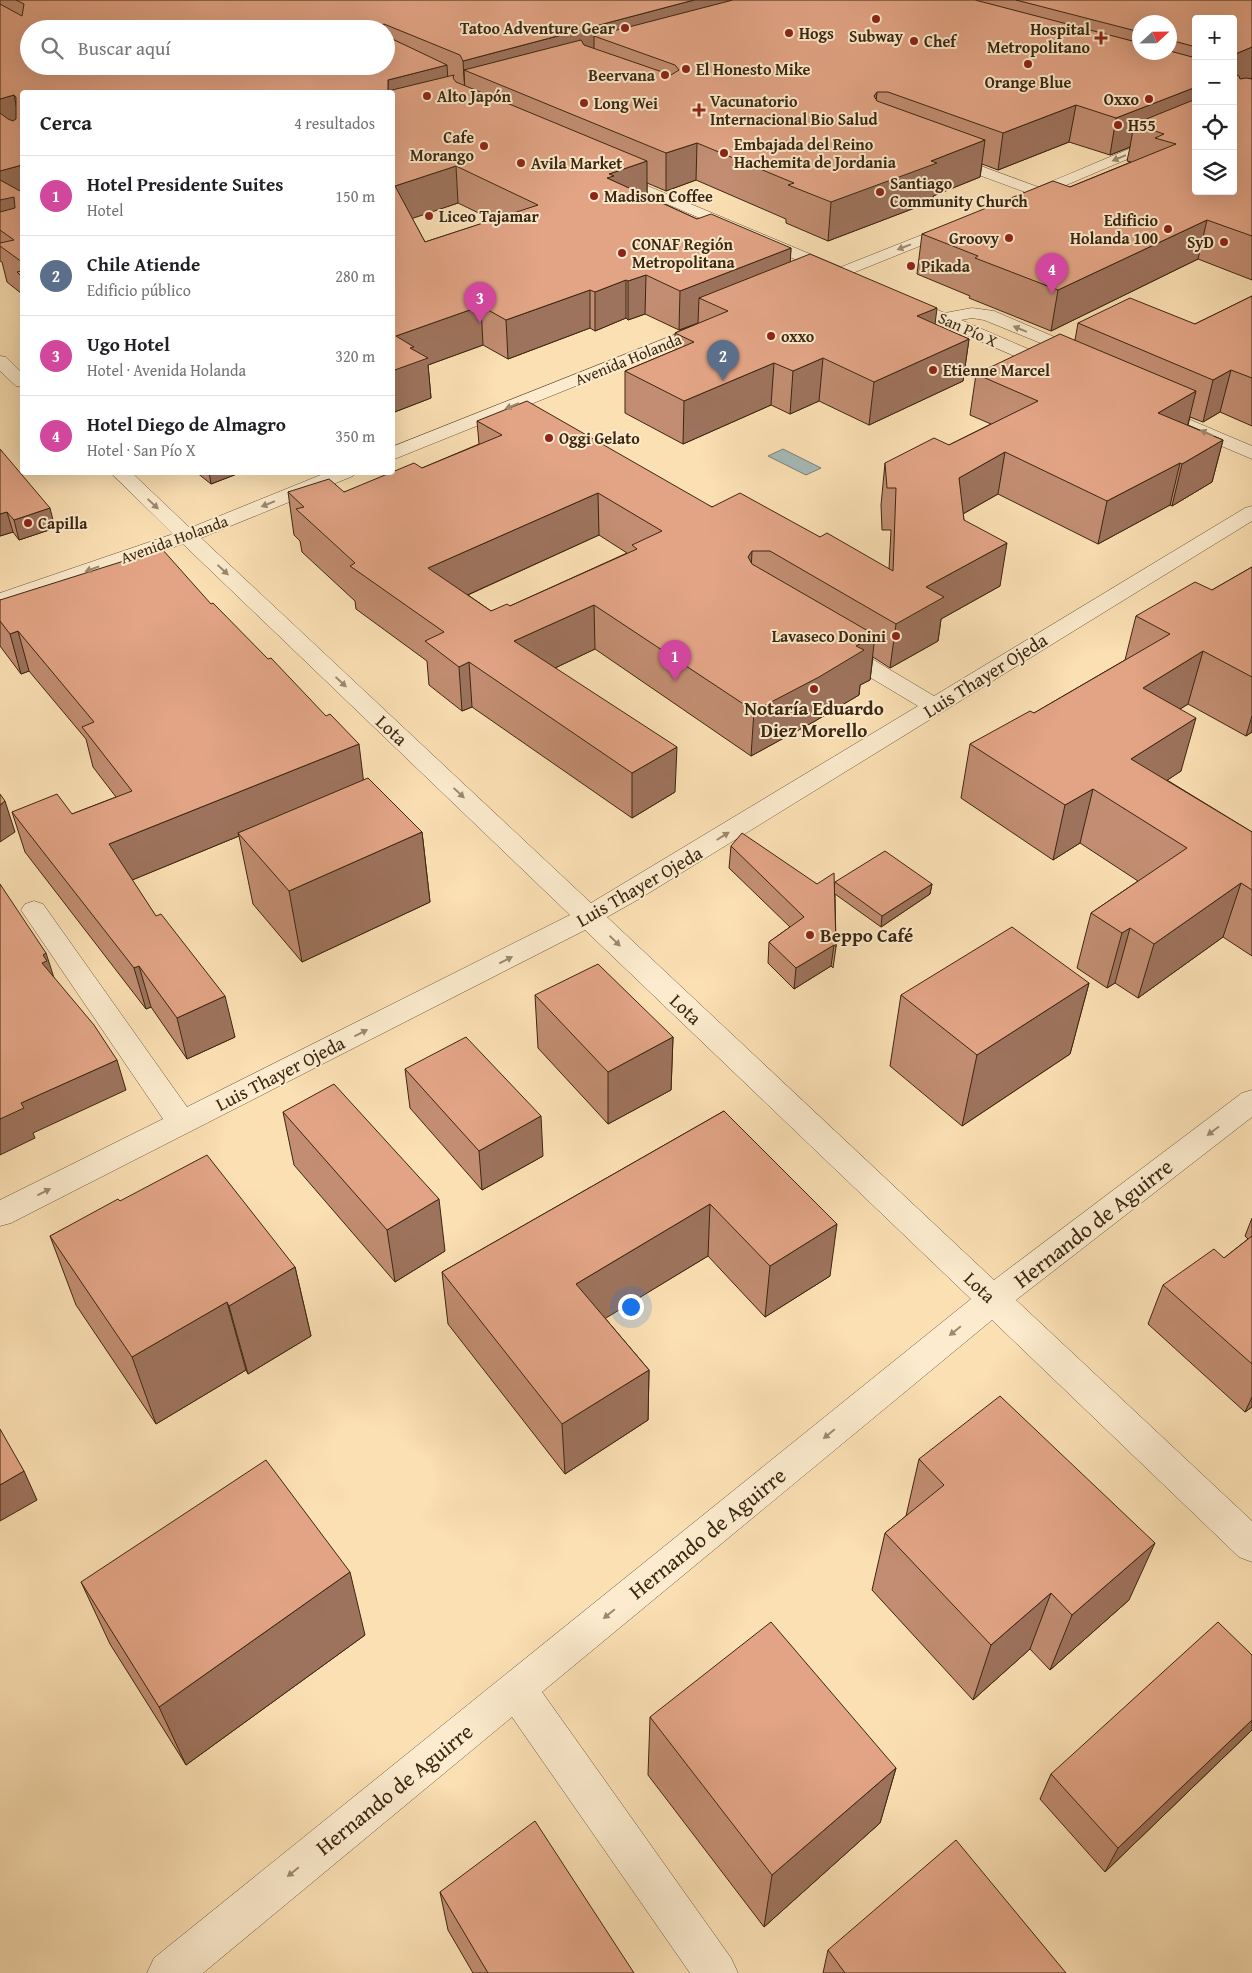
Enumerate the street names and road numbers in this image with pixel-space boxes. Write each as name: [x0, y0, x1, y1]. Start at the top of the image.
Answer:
street label: San Pío X: [935, 305, 1002, 353]
street label: Avenida Holanda: [571, 327, 685, 391]
street label: Avenida Holanda: [117, 508, 232, 570]
street label: Luis Thayer Ojeda: [918, 626, 1052, 724]
street label: Lota: [370, 708, 414, 752]
street label: Luis Thayer Ojeda: [571, 838, 707, 934]
street label: Lota: [664, 987, 708, 1031]
street label: Luis Thayer Ojeda: [211, 1028, 349, 1118]
street label: Hernando de Aguirre: [1007, 1151, 1179, 1295]
street label: Lota: [958, 1265, 1002, 1309]
street label: Hernando de Aguirre: [621, 1459, 793, 1607]
street label: Hernando de Aguirre: [308, 1715, 480, 1863]

